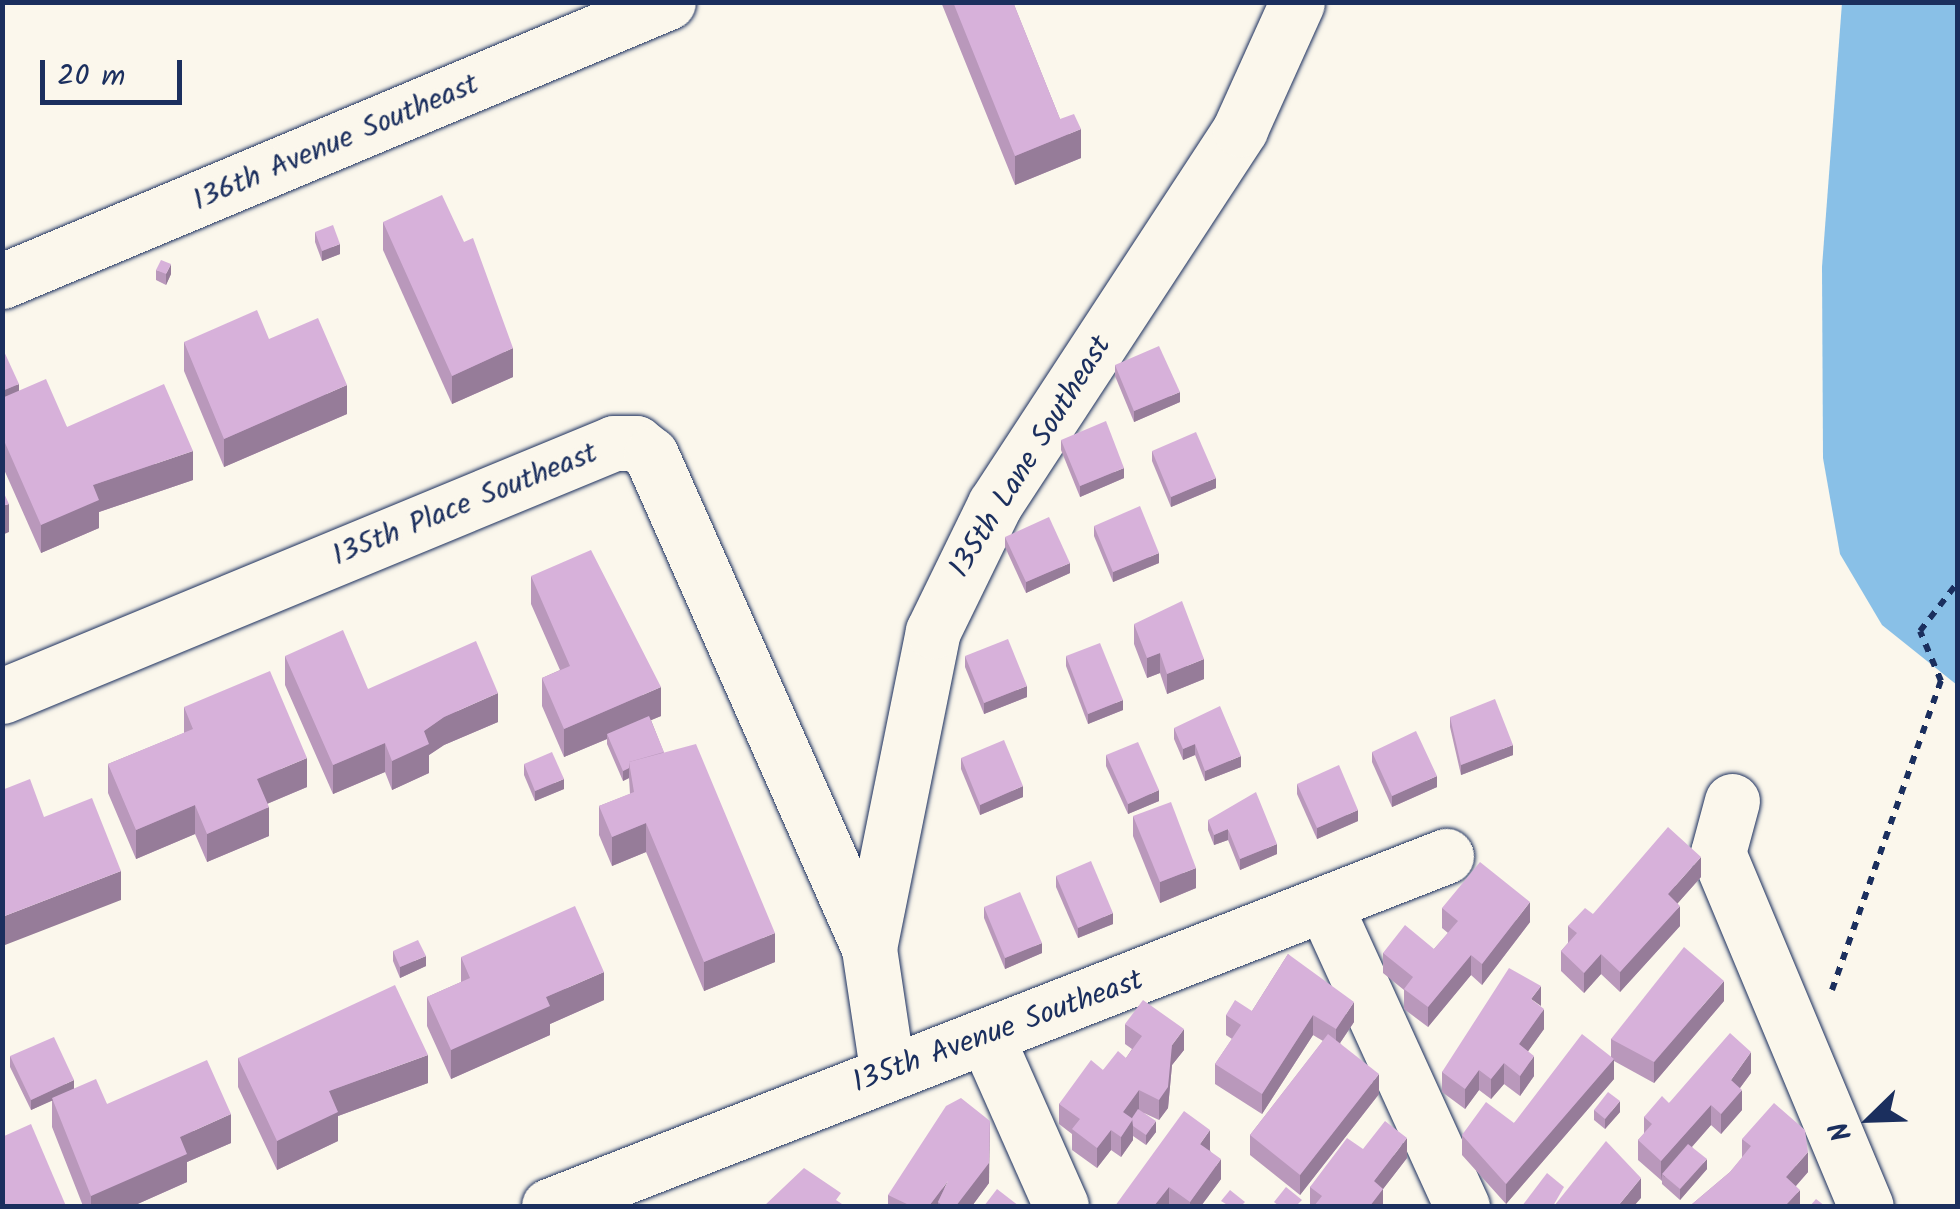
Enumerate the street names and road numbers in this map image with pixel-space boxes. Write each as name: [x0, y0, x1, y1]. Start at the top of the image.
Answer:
street label: 136th Avenue Southeast: [188, 66, 484, 220]
street label: 135th Lane Southeast: [942, 330, 1120, 584]
street label: 135th Place Southeast: [327, 435, 603, 575]
street label: 135th Avenue Southeast: [848, 963, 1148, 1101]

